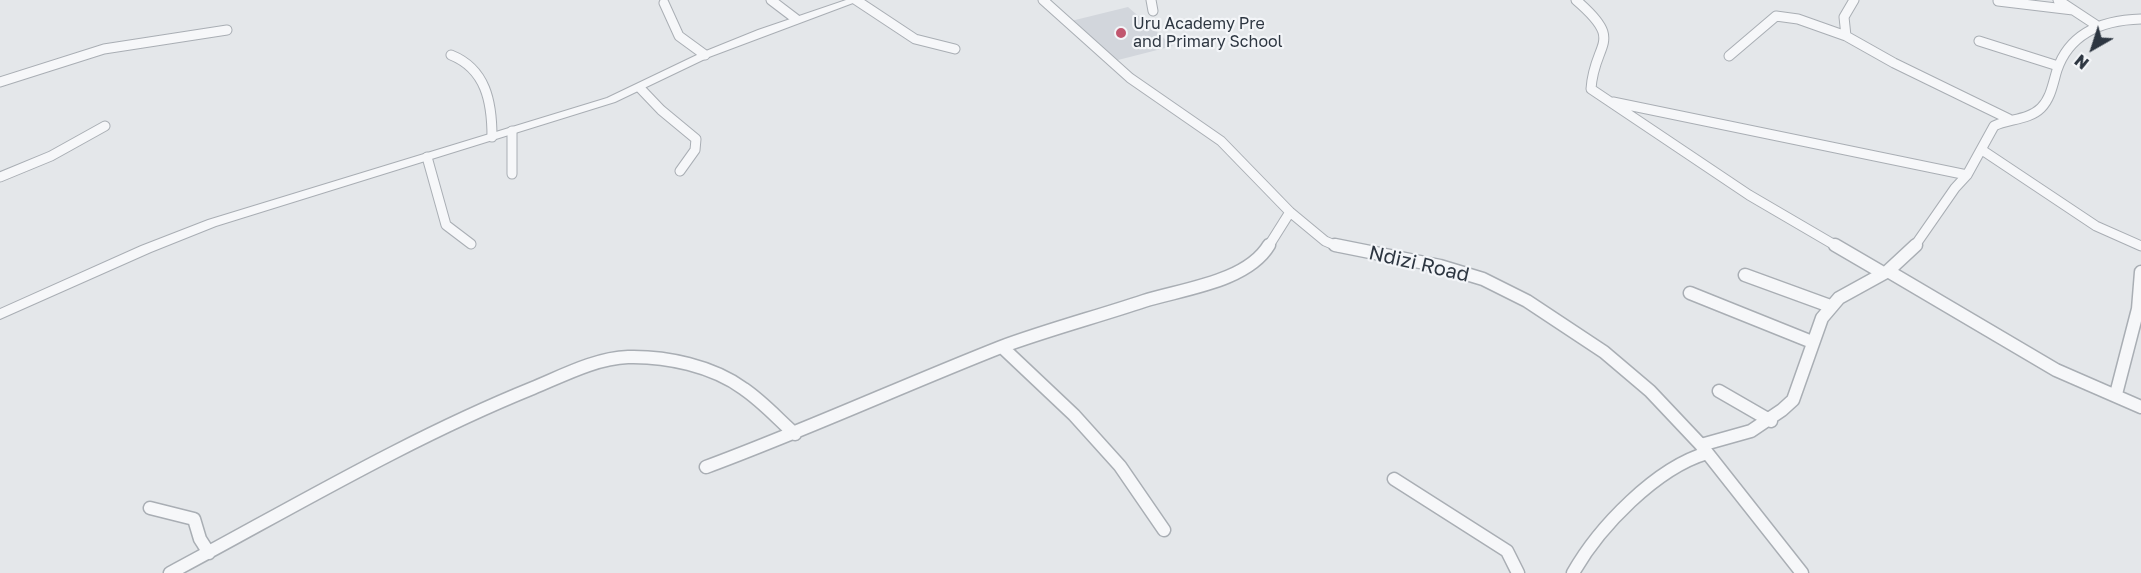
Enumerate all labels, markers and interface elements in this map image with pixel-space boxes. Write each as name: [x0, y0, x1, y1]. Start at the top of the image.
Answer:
place label: Uru Academy Pre and Primary School: [1133, 14, 1283, 52]
north arrow: [2063, 18, 2123, 78]
marker: Uru Academy Pre and Primary School: [1114, 26, 1128, 40]
text: N: [2071, 50, 2093, 74]
street label: Ndizi Road: [1366, 241, 1472, 287]

